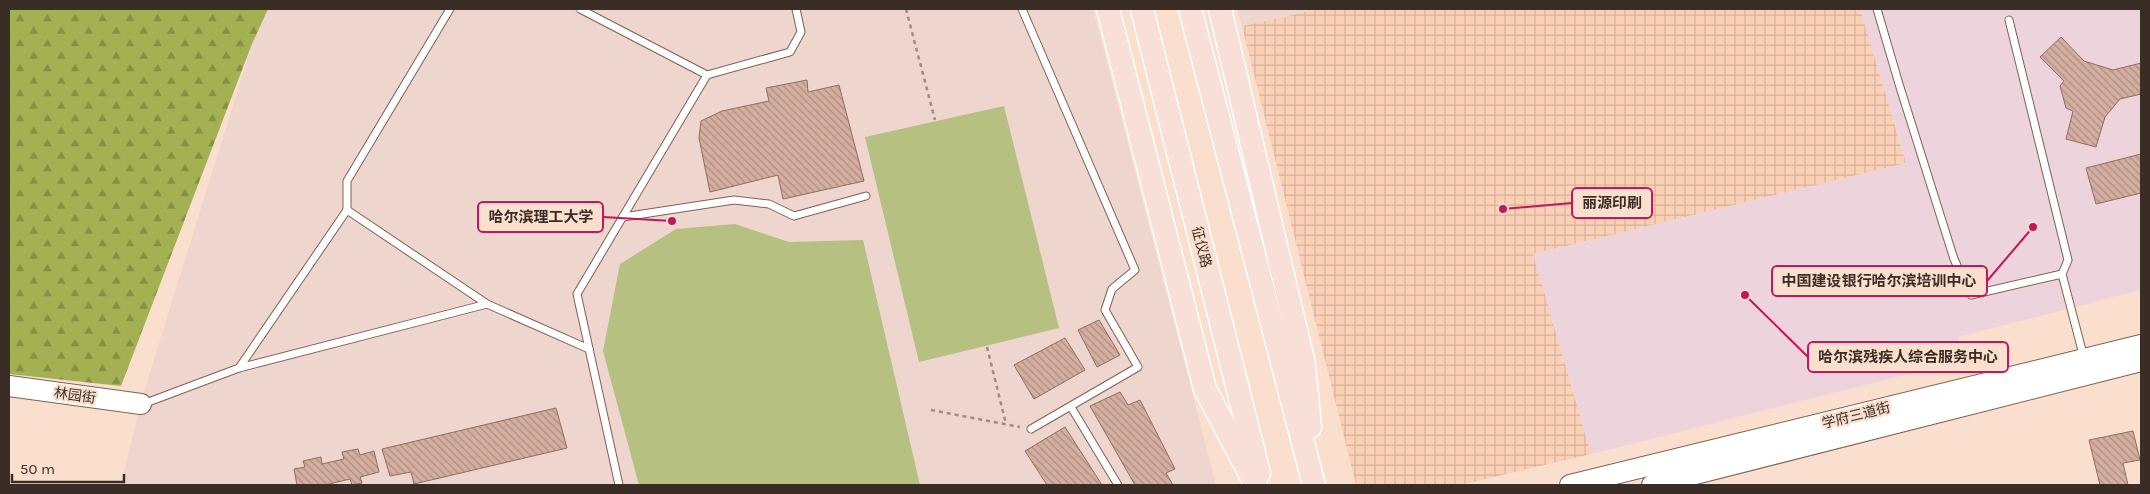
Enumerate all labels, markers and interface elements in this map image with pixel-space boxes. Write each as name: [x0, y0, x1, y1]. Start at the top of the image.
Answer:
callout: 丽源印刷: [1572, 188, 1652, 218]
text: 丽源印刷: [1582, 194, 1642, 212]
callout: 哈尔滨理工大学: [478, 202, 603, 232]
text: 哈尔滨理工大学: [488, 208, 594, 226]
street label: 征仪路: [1188, 225, 1215, 270]
callout: 中国建设银行哈尔滨培训中心: [1772, 266, 1987, 296]
text: 中国建设银行哈尔滨培训中心: [1781, 272, 1977, 290]
callout: 哈尔滨残疾人综合服务中心: [1808, 342, 2008, 372]
text: 哈尔滨残疾人综合服务中心: [1818, 348, 1998, 366]
street label: 林园街: [53, 384, 97, 407]
street label: 学府三道街: [1820, 399, 1892, 432]
scale bar: [12, 452, 125, 484]
text: 50 m: [20, 460, 55, 478]

